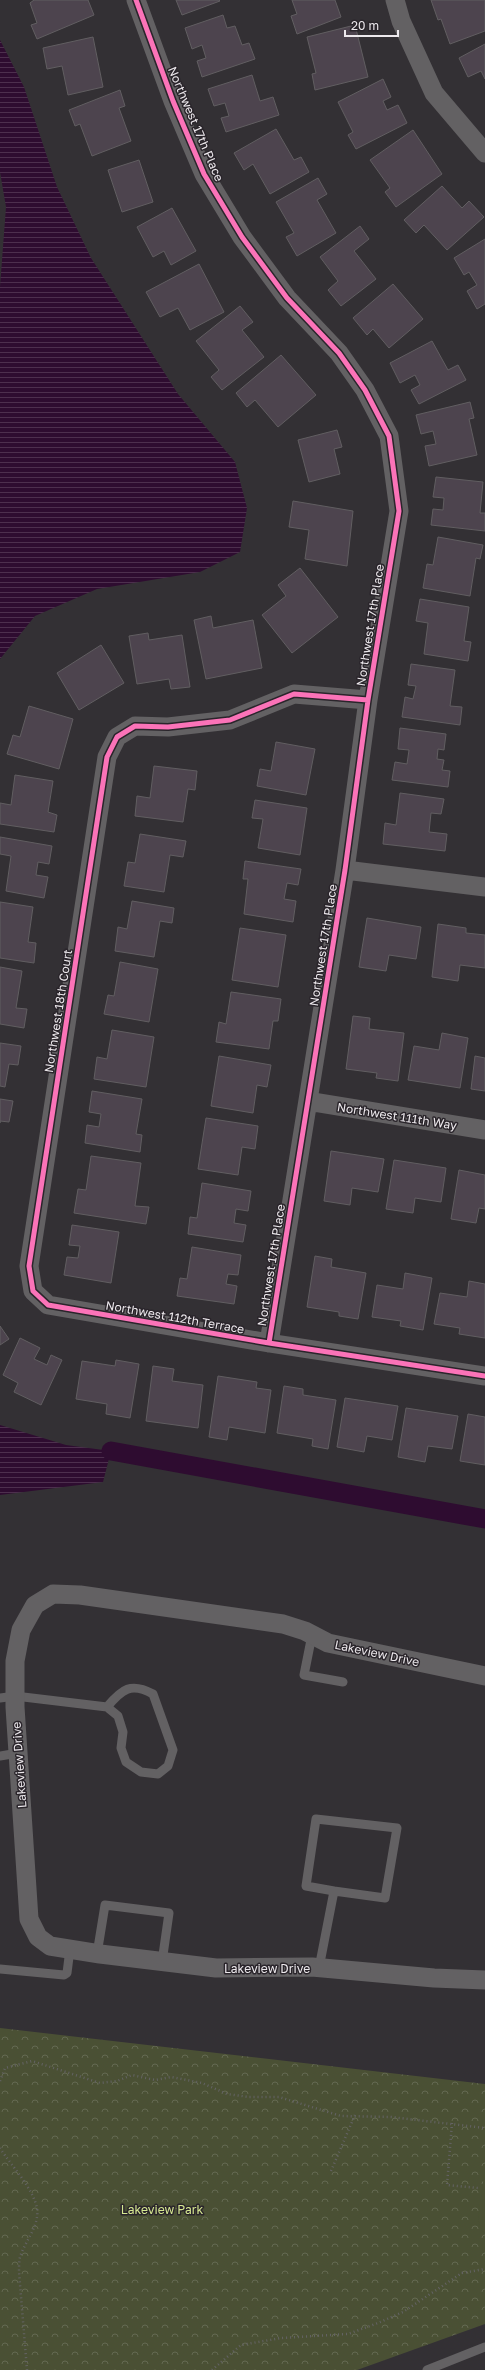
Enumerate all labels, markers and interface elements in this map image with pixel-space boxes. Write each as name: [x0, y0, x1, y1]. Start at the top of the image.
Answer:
scale bar: [345, 12, 398, 38]
text: 20 m: [351, 18, 379, 33]
street label: Northwest 17th Place: [165, 64, 227, 184]
street label: Northwest 17th Place: [353, 563, 387, 687]
street label: Northwest 17th Place: [306, 883, 340, 1007]
street label: Northwest 18th Court: [41, 948, 75, 1074]
street label: Northwest 111th Way: [336, 1099, 458, 1133]
street label: Northwest 17th Place: [254, 1203, 288, 1327]
street label: Northwest 112th Terrace: [104, 1297, 246, 1337]
street label: Lakeview Drive: [333, 1637, 421, 1669]
street label: Lakeview Drive: [9, 1721, 29, 1809]
street label: Lakeview Drive: [224, 1961, 310, 1976]
park label: Lakeview Park: [121, 2202, 203, 2217]

